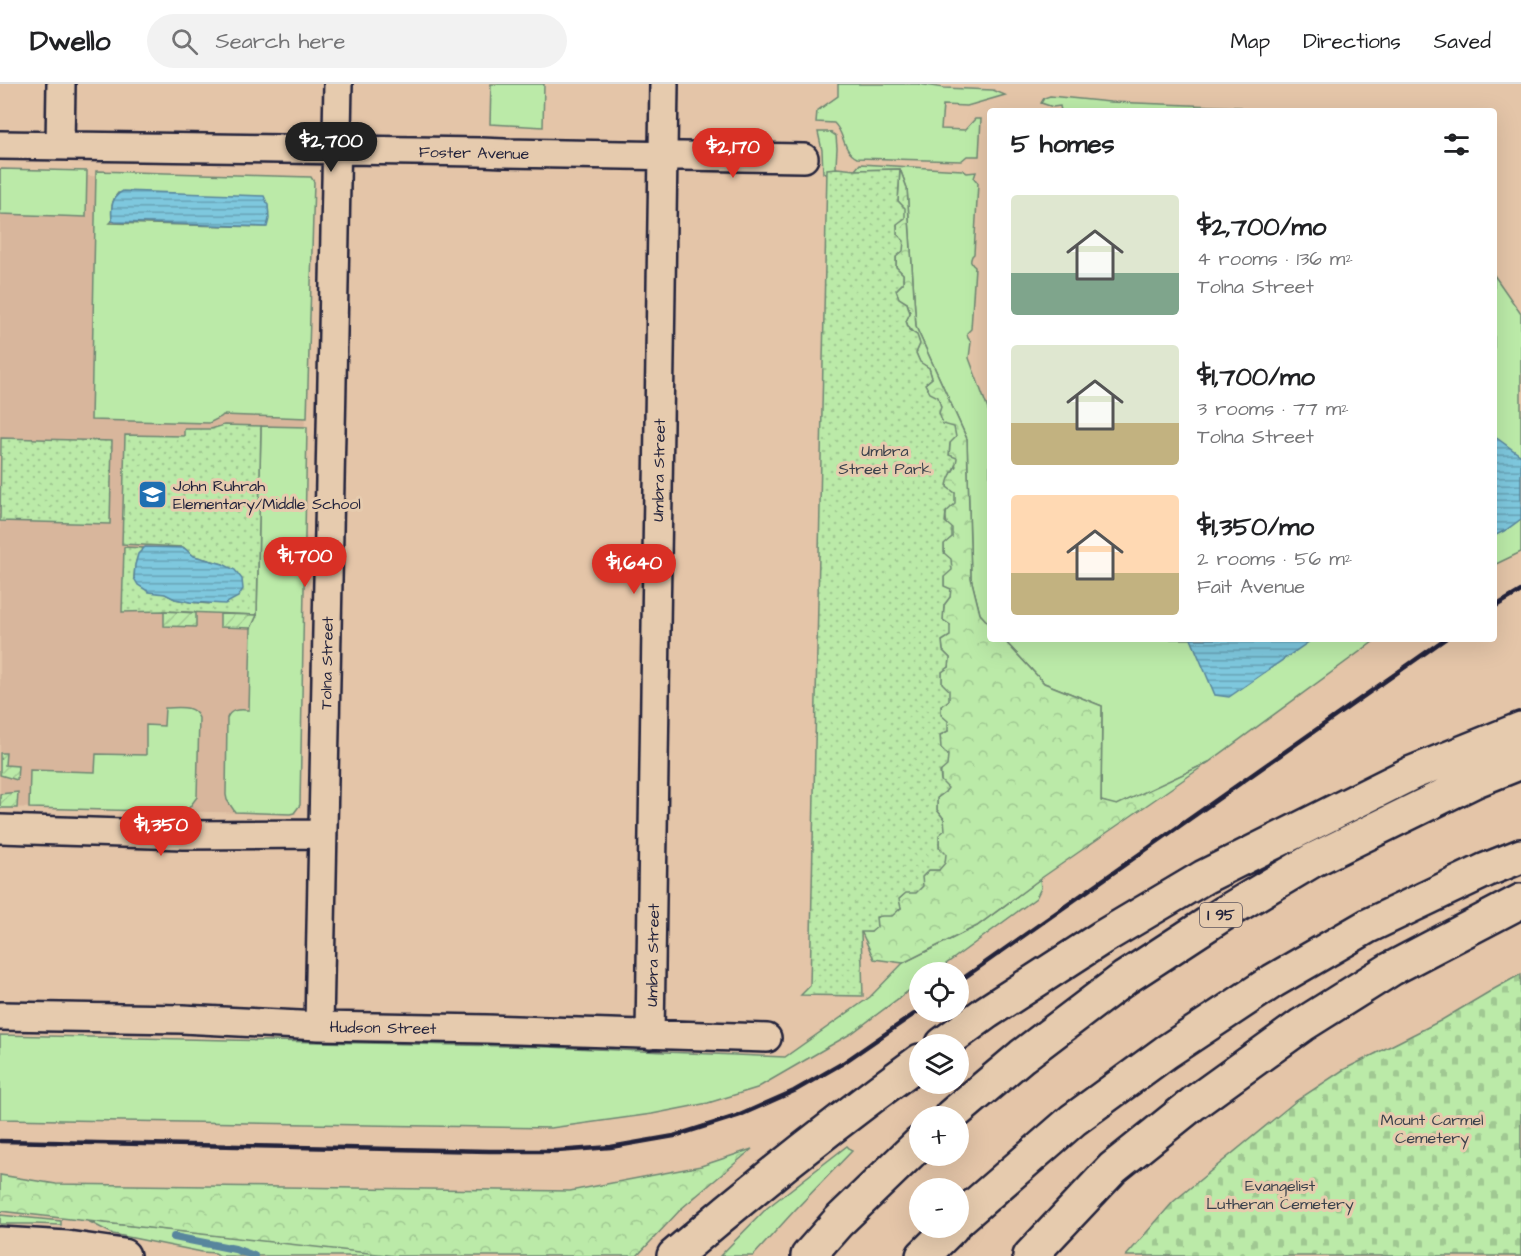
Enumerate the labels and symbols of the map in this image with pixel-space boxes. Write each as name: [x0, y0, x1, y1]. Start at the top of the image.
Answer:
pin: $2,700: [282, 122, 380, 173]
pin: $2,170: [684, 128, 782, 179]
street label: Foster Avenue: [419, 141, 530, 165]
street label: Umbra Street: [647, 418, 671, 522]
park label: Umbra Street Park: [839, 440, 932, 480]
place label: John Ruhrah Elementary/Middle School: [173, 475, 361, 516]
school or university icon: John Ruhrah Elementary/Middle School: [136, 478, 168, 510]
pin: $1,700: [256, 537, 354, 588]
pin: $1,640: [585, 544, 683, 595]
street label: Tolna Street: [315, 616, 339, 710]
pin: $1,350: [112, 806, 210, 857]
street label: Umbra Street: [641, 903, 665, 1007]
road number: I 95: [1200, 903, 1242, 927]
street label: Hudson Street: [329, 1016, 437, 1040]
park label: Mount Carmel Cemetery: [1380, 1109, 1484, 1150]
park label: Evangelist Lutheran Cemetery: [1206, 1175, 1354, 1216]

